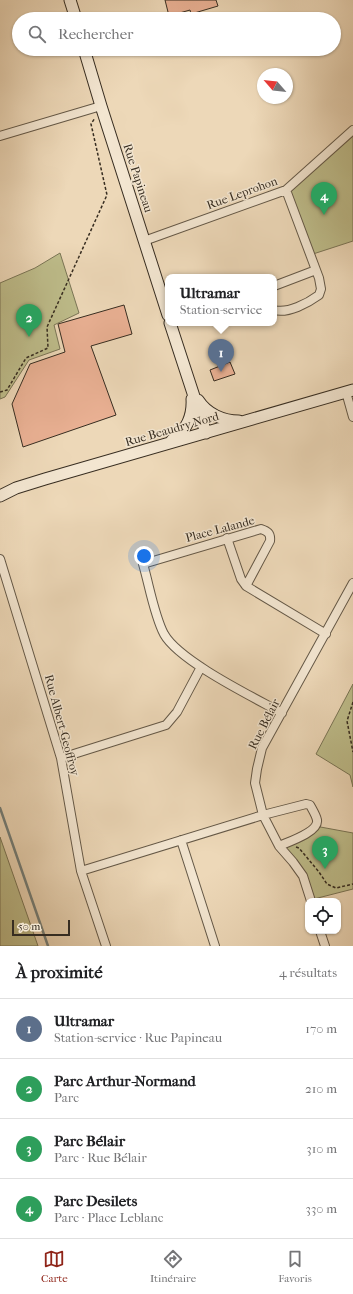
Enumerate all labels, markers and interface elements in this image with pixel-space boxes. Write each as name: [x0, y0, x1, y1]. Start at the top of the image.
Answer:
search box: [12, 12, 341, 56]
icon: search: [26, 23, 48, 45]
text: Rechercher: [58, 25, 133, 43]
north arrow: [257, 68, 293, 104]
street label: Rue Papineau: [120, 142, 156, 214]
street label: Rue Leprohon: [205, 174, 279, 212]
pin: 4: [311, 182, 337, 215]
popup: [165, 274, 277, 326]
text: Ultramar: [180, 284, 240, 302]
text: Station-service: [180, 302, 262, 317]
pin: 2: [16, 304, 42, 337]
pin: 1: [208, 339, 234, 372]
street label: Rue Beaudry Nord: [124, 409, 221, 449]
street label: Place Lalande: [184, 513, 256, 545]
your location: [134, 546, 154, 566]
street label: Rue Albert-Geoffroy: [42, 673, 82, 778]
street label: Rue Bélair: [245, 696, 283, 752]
pin: 3: [312, 836, 338, 869]
map controls: [305, 898, 341, 934]
button: locate: [305, 898, 341, 934]
scale bar: [12, 918, 70, 937]
text: 50 m: [18, 920, 40, 933]
text: À proximité: [16, 962, 103, 982]
text: 4 résultats: [279, 965, 337, 980]
text: Ultramar: [54, 1012, 114, 1030]
text: 1: [27, 1021, 31, 1036]
text: 170 m: [305, 1021, 337, 1036]
text: Station-service · Rue Papineau: [54, 1030, 222, 1045]
text: Parc Arthur-Normand: [54, 1072, 196, 1090]
text: 2: [26, 1081, 32, 1096]
text: 210 m: [305, 1081, 337, 1096]
text: Parc: [54, 1090, 79, 1105]
text: Parc Bélair: [54, 1132, 125, 1150]
text: 3: [26, 1141, 32, 1156]
text: 310 m: [306, 1141, 337, 1156]
text: Parc · Rue Bélair: [54, 1150, 147, 1165]
text: Parc Desilets: [54, 1192, 137, 1210]
text: 4: [25, 1201, 33, 1216]
text: 330 m: [306, 1201, 337, 1216]
text: Parc · Place Leblanc: [54, 1210, 163, 1225]
tab: Carte: [41, 1248, 68, 1285]
tab: Itinéraire: [150, 1248, 196, 1285]
tab: Favoris: [278, 1248, 312, 1285]

